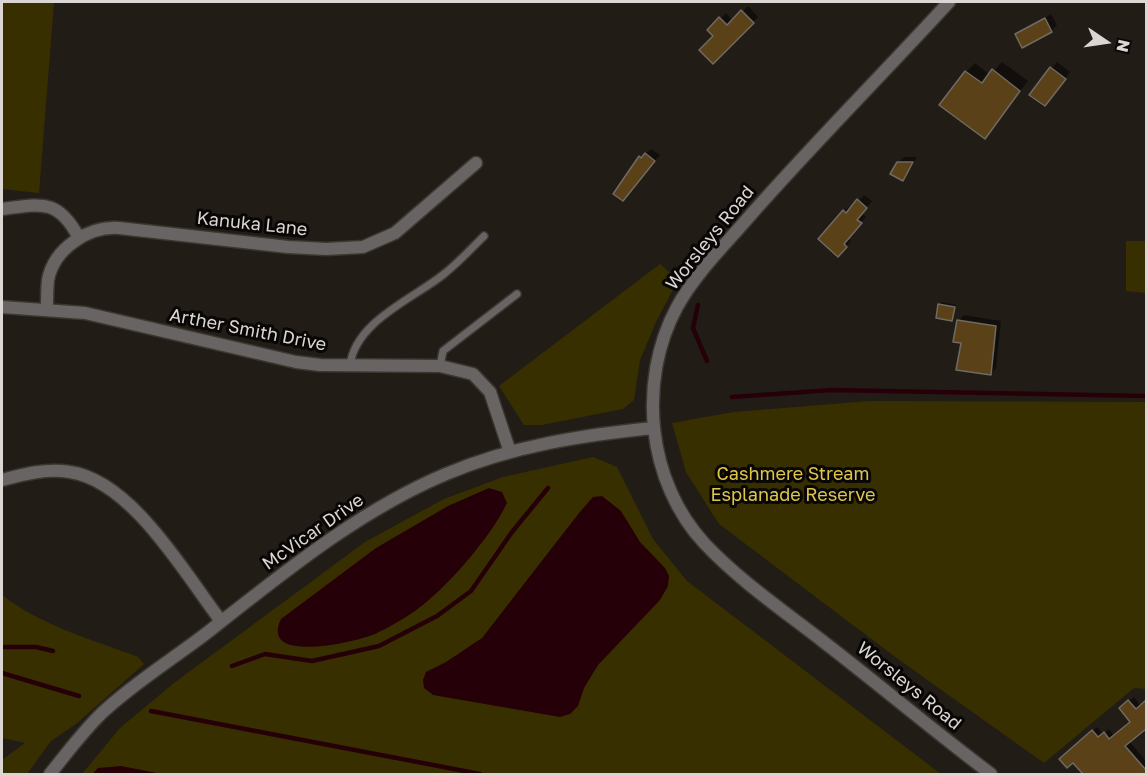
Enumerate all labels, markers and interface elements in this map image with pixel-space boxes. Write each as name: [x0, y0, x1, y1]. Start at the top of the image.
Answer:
north arrow: [1076, 12, 1136, 72]
text: N: [1112, 38, 1135, 54]
street label: Worsleys Road: [661, 182, 759, 294]
street label: Kanuka Lane: [196, 207, 308, 241]
street label: Arther Smith Drive: [168, 304, 328, 356]
park label: Cashmere Stream Esplanade Reserve: [711, 463, 875, 506]
street label: McVicar Drive: [258, 489, 368, 575]
street label: Worsleys Road: [853, 637, 965, 735]

